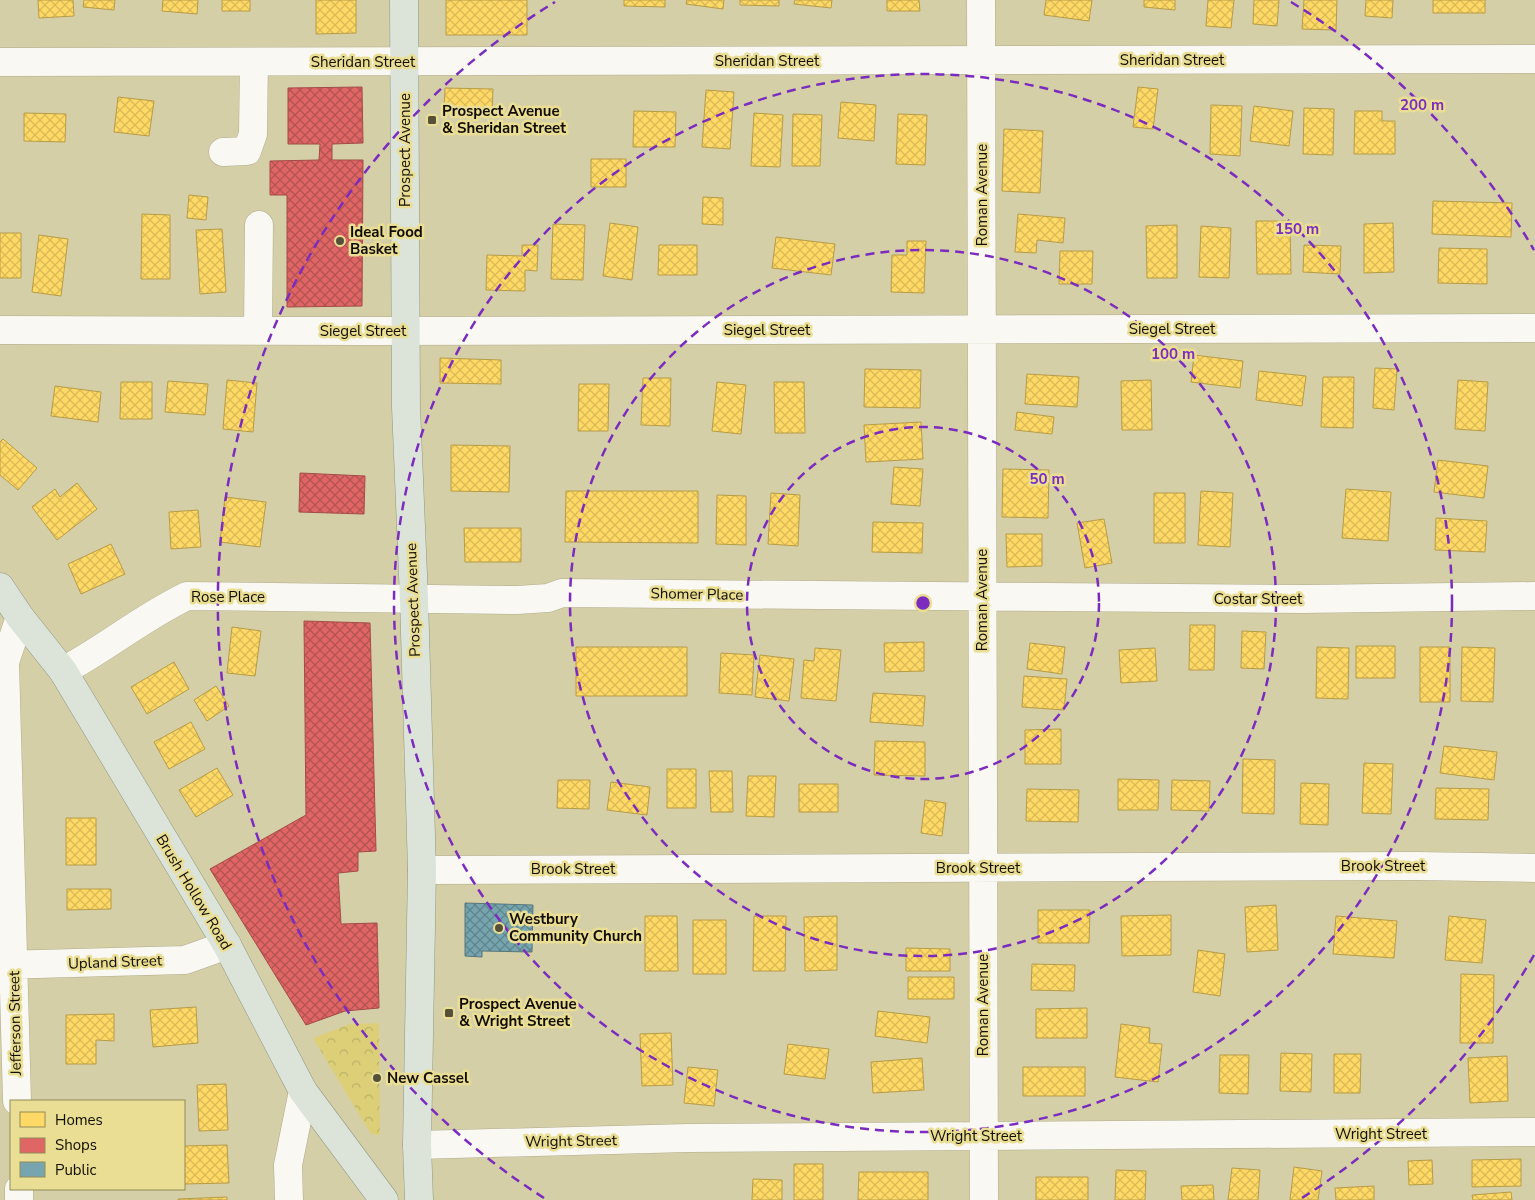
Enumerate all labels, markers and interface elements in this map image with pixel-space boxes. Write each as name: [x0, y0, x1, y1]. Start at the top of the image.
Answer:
street label: Sheridan Street: [1120, 50, 1225, 70]
street label: Sheridan Street: [715, 51, 820, 71]
street label: Sheridan Street: [311, 52, 416, 72]
street label: Prospect Avenue: [395, 93, 415, 207]
text: 200 m: [1400, 95, 1444, 115]
place label: Prospect Avenue & Sheridan Street: [442, 101, 566, 138]
marker: Prospect Avenue & Sheridan Street: [426, 114, 438, 126]
street label: Roman Avenue: [972, 144, 992, 246]
text: 150 m: [1275, 219, 1319, 239]
place label: Ideal Food Basket: [350, 222, 423, 259]
marker: Ideal Food Basket: [334, 235, 346, 247]
street label: Siegel Street: [1129, 319, 1216, 339]
street label: Siegel Street: [724, 320, 811, 340]
street label: Siegel Street: [320, 321, 407, 341]
text: 100 m: [1151, 344, 1195, 364]
text: 50 m: [1029, 469, 1065, 489]
street label: Prospect Avenue: [401, 543, 425, 657]
street label: Roman Avenue: [972, 549, 992, 651]
street label: Shomer Place: [650, 583, 744, 605]
street label: Rose Place: [191, 587, 265, 607]
street label: Costar Street: [1214, 589, 1303, 609]
centre of rings: [914, 594, 932, 612]
street label: Brush Hollow Road: [152, 830, 236, 954]
street label: Brook Street: [1341, 856, 1426, 876]
street label: Brook Street: [936, 858, 1021, 878]
street label: Brook Street: [531, 859, 616, 879]
place label: Westbury Community Church: [509, 909, 642, 946]
marker: Westbury Community Church: [493, 922, 505, 934]
street label: Upland Street: [68, 950, 163, 974]
street label: Roman Avenue: [973, 954, 993, 1056]
street label: Jefferson Street: [4, 970, 26, 1076]
place label: Prospect Avenue & Wright Street: [459, 994, 577, 1031]
marker: Prospect Avenue & Wright Street: [443, 1007, 455, 1019]
place label: New Cassel: [387, 1068, 469, 1088]
marker: New Cassel: [371, 1072, 383, 1084]
legend: [10, 1100, 185, 1190]
text: Homes: [55, 1110, 103, 1130]
street label: Wright Street: [1335, 1124, 1428, 1144]
street label: Wright Street: [930, 1126, 1023, 1146]
street label: Wright Street: [525, 1130, 618, 1152]
text: Shops: [55, 1135, 97, 1155]
text: Public: [55, 1160, 96, 1180]

